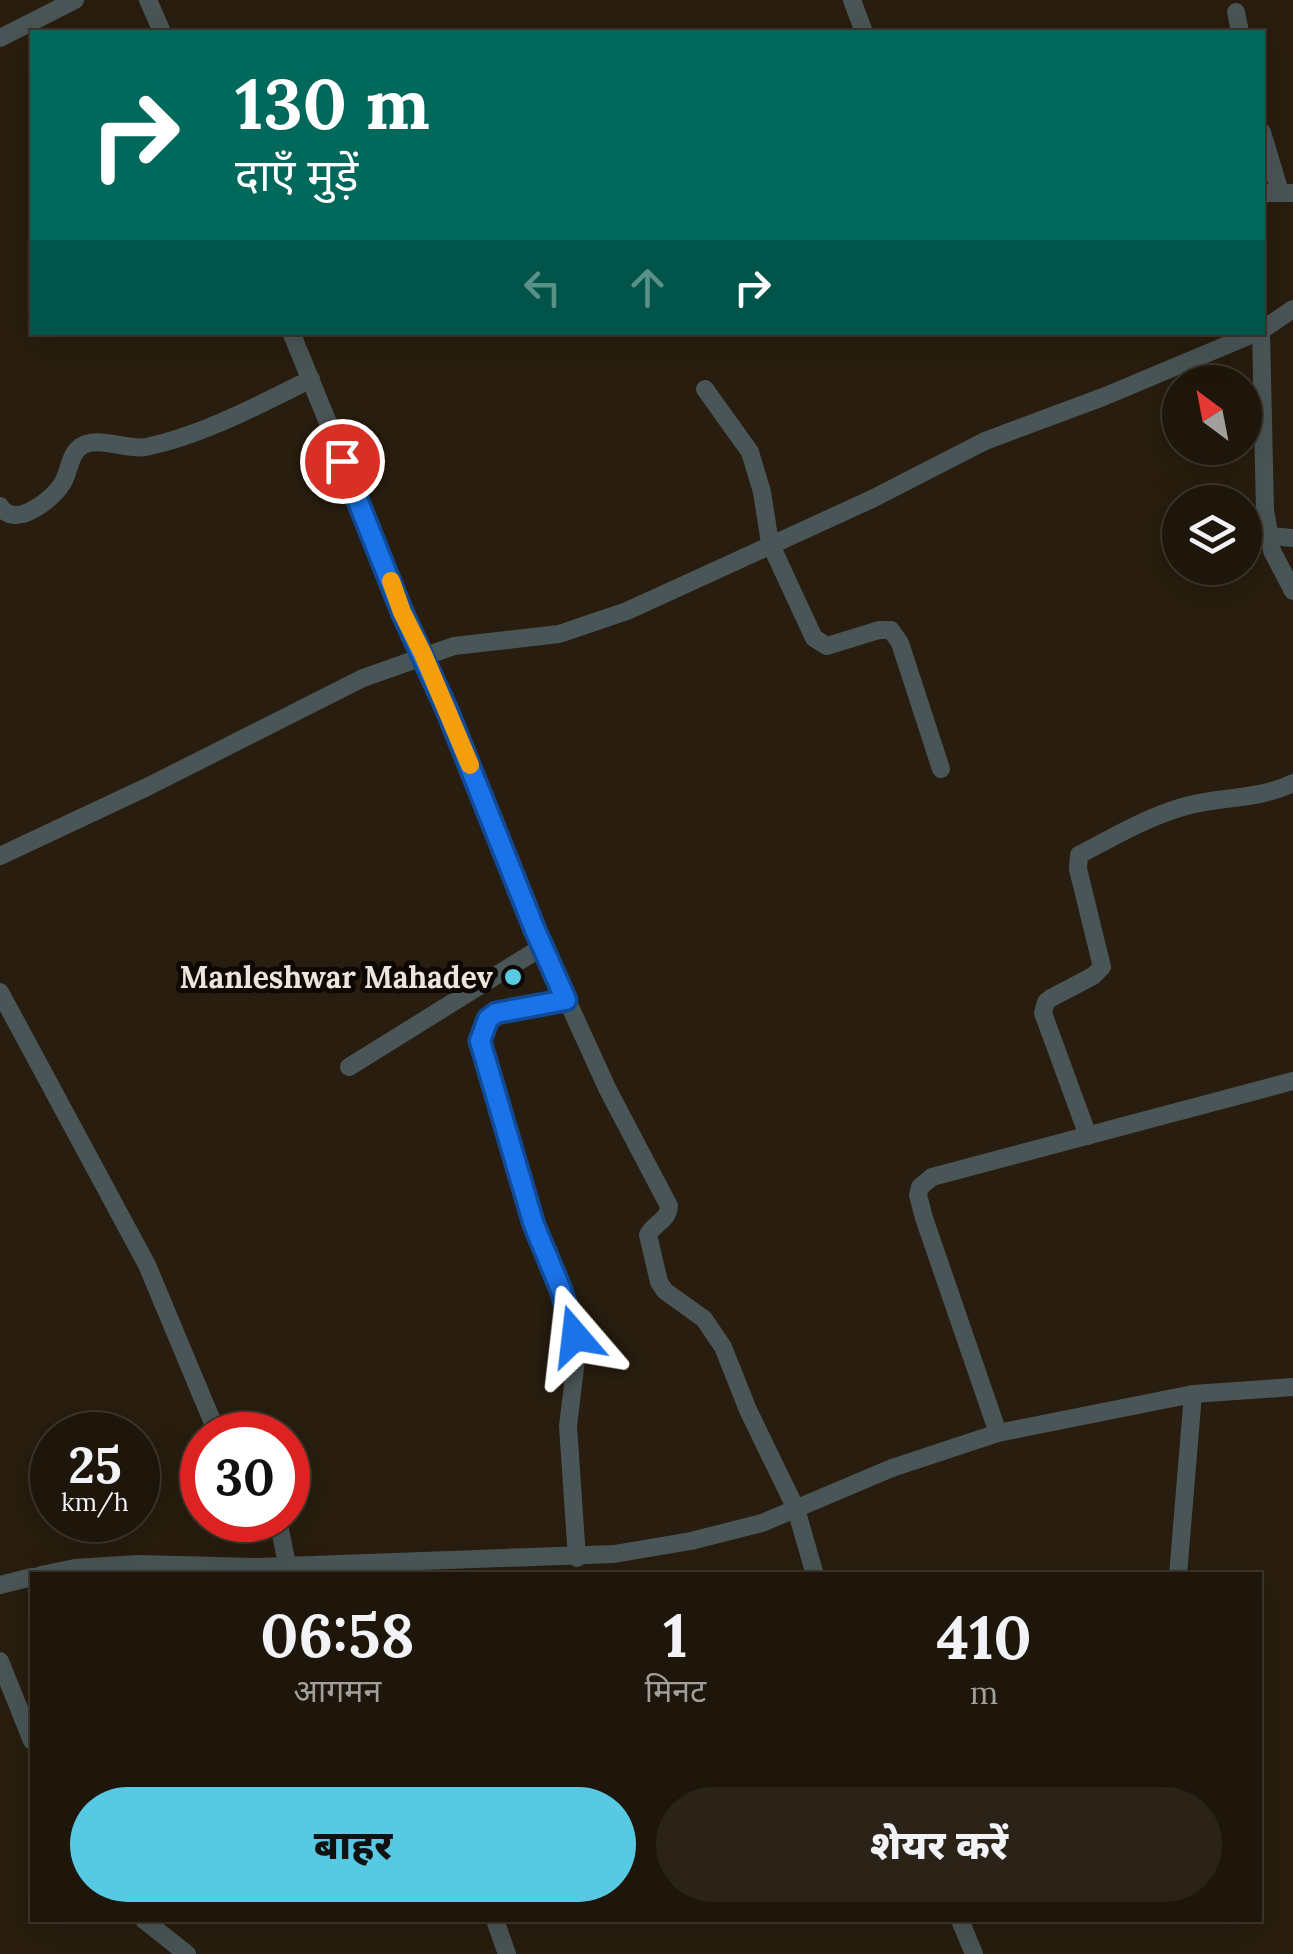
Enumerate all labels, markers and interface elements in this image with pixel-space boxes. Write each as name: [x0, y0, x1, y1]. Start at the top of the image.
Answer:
text: 130 m: [235, 59, 430, 148]
icon: right: [70, 70, 200, 200]
text: दाएँ मुड़ें: [235, 146, 358, 203]
icon: left: [515, 260, 570, 315]
icon: ahead: [620, 260, 675, 315]
icon: right: [725, 260, 780, 315]
north arrow: [1162, 365, 1262, 465]
map controls: [1162, 365, 1262, 585]
pin: [300, 419, 385, 504]
icon: arrive: [315, 434, 370, 489]
button: layers: [1162, 485, 1262, 585]
place label: Manleshwar Mahadev: [180, 958, 494, 996]
marker: Manleshwar Mahadev: [502, 966, 524, 988]
position arrow: [523, 1284, 627, 1388]
speed limit sign: 30: [180, 1412, 310, 1542]
text: 25: [68, 1433, 122, 1497]
text: km/h: [61, 1486, 129, 1518]
text: 06:58: [260, 1597, 415, 1673]
text: 1: [663, 1597, 688, 1673]
text: 410: [936, 1599, 1032, 1675]
text: आगमन: [294, 1670, 381, 1711]
text: मिनट: [645, 1670, 706, 1711]
text: m: [970, 1672, 998, 1713]
button: बाहर: [70, 1787, 636, 1902]
button: शेयर करें: [656, 1787, 1222, 1902]

